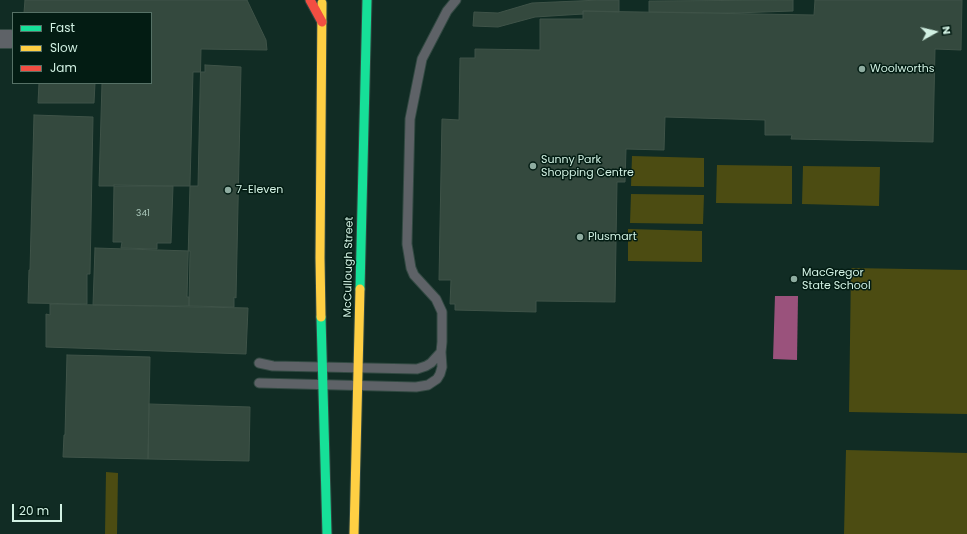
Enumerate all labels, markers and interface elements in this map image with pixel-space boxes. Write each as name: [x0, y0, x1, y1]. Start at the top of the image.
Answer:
legend: [12, 12, 152, 84]
north arrow: [915, 12, 955, 52]
text: Fast: [50, 19, 75, 36]
text: N: [938, 25, 955, 36]
text: Slow: [50, 39, 78, 56]
text: Jam: [50, 59, 77, 76]
place label: Woolworths: [870, 62, 934, 76]
marker: Woolworths: [857, 64, 867, 74]
place label: Sunny Park Shopping Centre: [541, 153, 634, 179]
marker: Sunny Park Shopping Centre: [528, 161, 538, 171]
place label: 7-Eleven: [236, 183, 283, 197]
marker: 7-Eleven: [223, 185, 233, 195]
house number: 341: [136, 209, 150, 219]
street label: McCullough Street: [342, 216, 356, 318]
place label: Plusmart: [588, 230, 637, 244]
marker: Plusmart: [575, 232, 585, 242]
place label: MacGregor State School: [802, 266, 871, 292]
marker: MacGregor State School: [789, 274, 799, 284]
scale bar: [14, 496, 64, 522]
text: 20 m: [19, 502, 49, 519]

